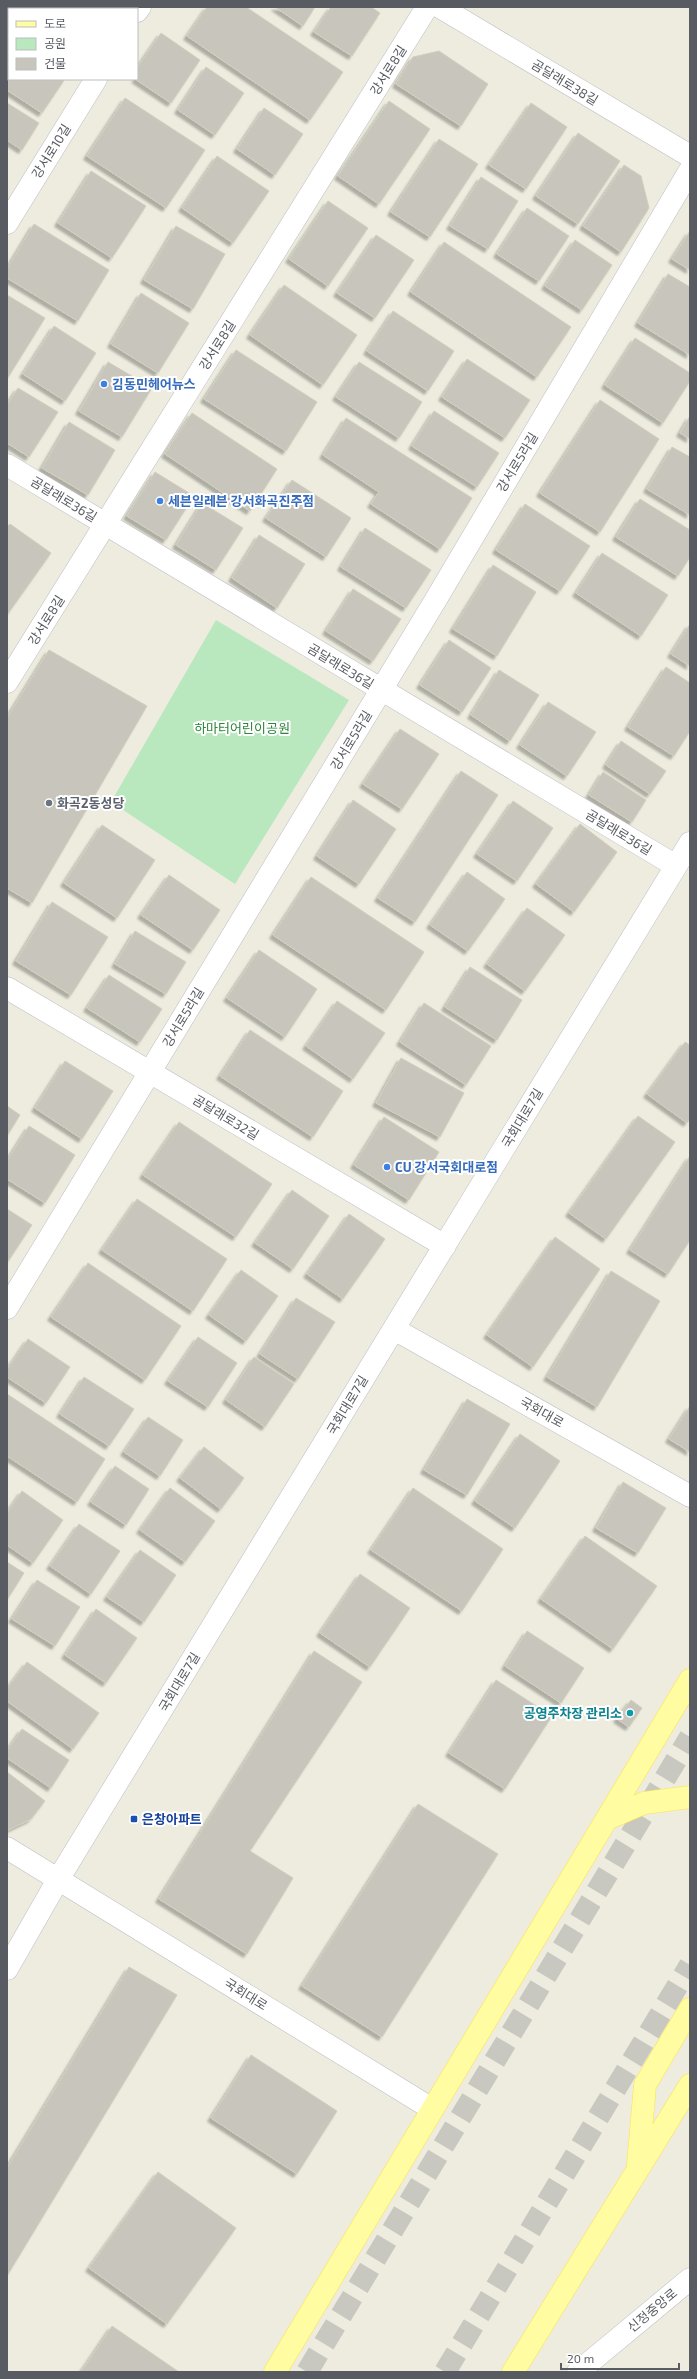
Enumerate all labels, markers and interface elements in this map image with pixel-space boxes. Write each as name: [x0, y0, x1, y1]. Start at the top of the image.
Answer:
legend: [8, 8, 138, 80]
text: 도로: [44, 16, 66, 30]
text: 공원: [44, 36, 66, 50]
street label: 강서로8길: [366, 42, 410, 98]
text: 건물: [44, 56, 66, 70]
street label: 곰달래로38길: [529, 56, 601, 108]
street label: 강서로10길: [28, 121, 74, 181]
street label: 강서로8길: [195, 317, 239, 373]
place label: 김동민헤어뉴스: [112, 376, 196, 392]
marker: 김동민헤어뉴스: [99, 379, 109, 389]
street label: 강서로5라길: [493, 429, 541, 495]
street label: 곰달래로36길: [28, 473, 100, 525]
place label: 세븐일레븐 강서화곡진주점: [168, 493, 314, 509]
marker: 세븐일레븐 강서화곡진주점: [155, 496, 165, 506]
street label: 강서로8길: [24, 592, 68, 648]
street label: 곰달래로36길: [305, 640, 377, 692]
street label: 강서로5라길: [327, 707, 375, 773]
park label: 하마터어린이공원: [194, 720, 290, 736]
place label: 화곡2동성당: [57, 795, 124, 811]
marker: 화곡2동성당: [44, 798, 54, 808]
street label: 곰달래로36길: [583, 806, 655, 858]
street label: 강서로5라길: [159, 984, 207, 1050]
street label: 국회대로7길: [498, 1085, 546, 1151]
street label: 곰달래로32길: [190, 1091, 262, 1143]
place label: CU 강서국회대로점: [395, 1159, 498, 1175]
marker: CU 강서국회대로점: [382, 1162, 392, 1172]
street label: 국회대로7길: [323, 1372, 371, 1438]
street label: 국회대로: [517, 1393, 567, 1431]
street label: 국회대로7길: [155, 1649, 203, 1715]
place label: 공영주차장 관리소: [524, 1705, 622, 1721]
marker: 공영주차장 관리소: [625, 1708, 635, 1718]
place label: 은창아파트: [142, 1811, 202, 1827]
marker: 은창아파트: [129, 1814, 139, 1824]
street label: 국회대로: [221, 1975, 271, 2013]
street label: 신정중앙로: [624, 2285, 680, 2335]
scale bar: [561, 2345, 679, 2371]
text: 20 m: [567, 2351, 594, 2365]

